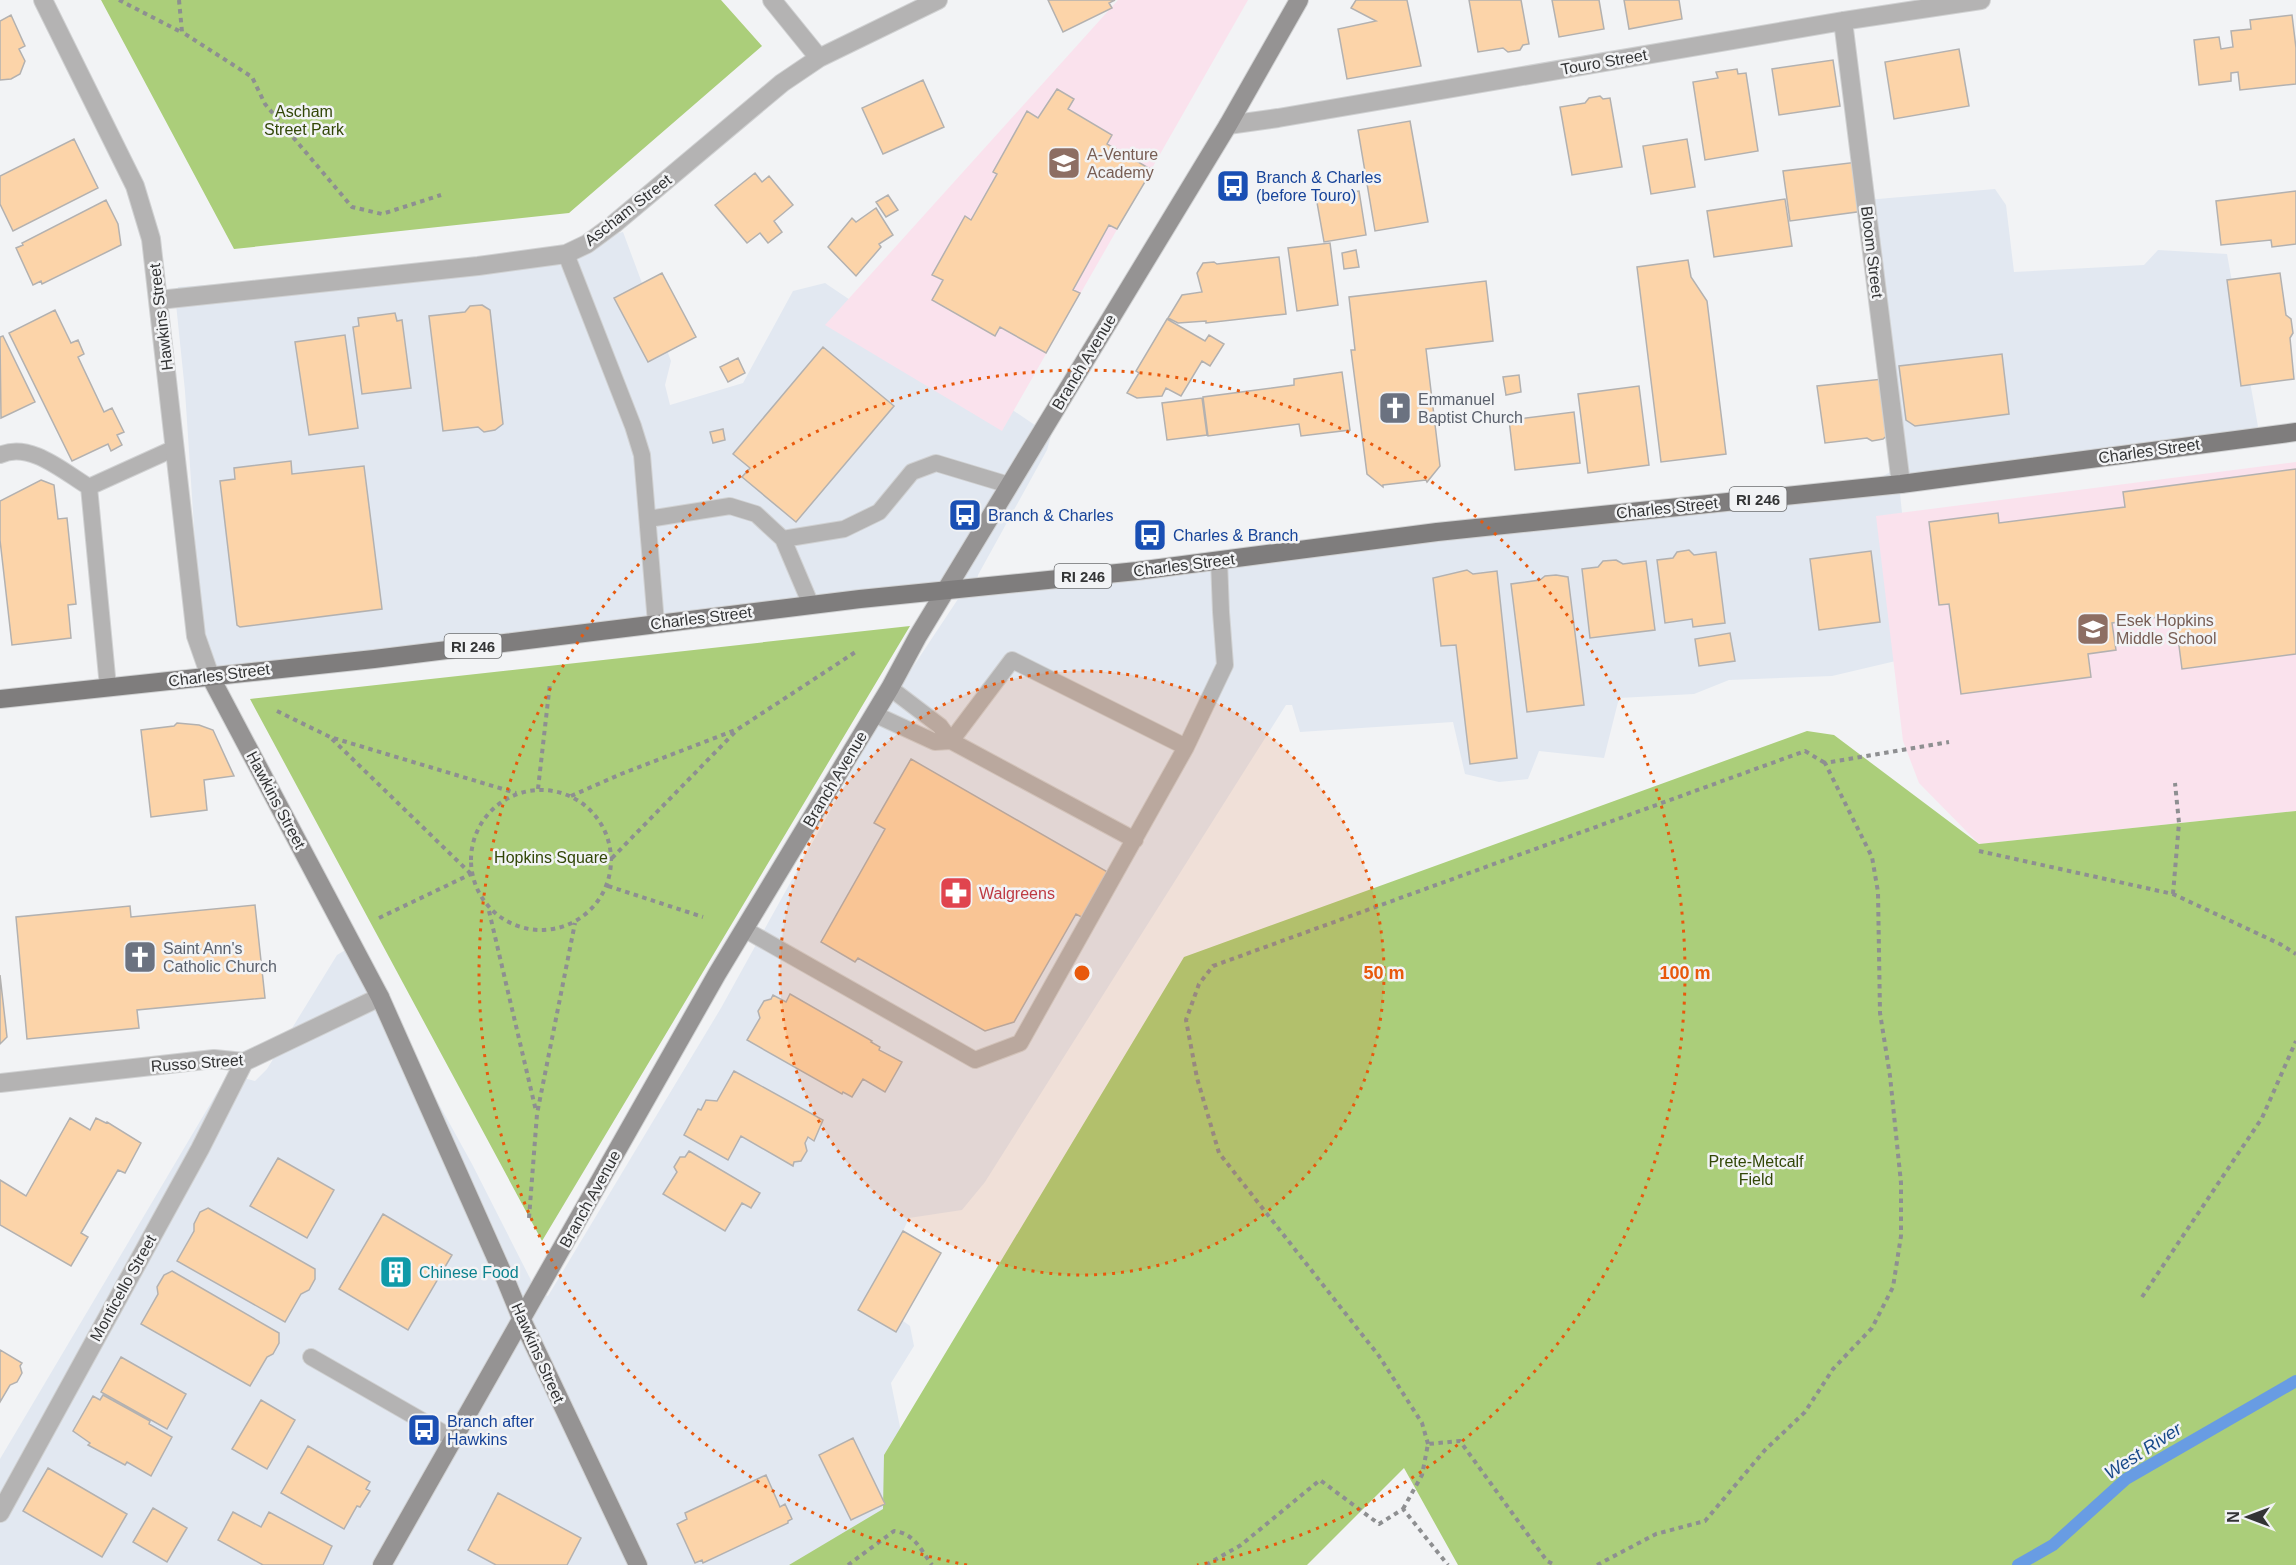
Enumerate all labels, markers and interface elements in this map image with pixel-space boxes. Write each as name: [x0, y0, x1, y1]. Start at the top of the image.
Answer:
street label: Touro Street: [1560, 46, 1649, 78]
park label: Ascham Street Park: [264, 103, 345, 138]
school or university icon: A-Venture Academy: [1046, 145, 1082, 181]
place label: A-Venture Academy: [1087, 146, 1158, 181]
bus stop icon: Branch & Charles (before Touro): [1215, 168, 1251, 204]
place label: Branch & Charles (before Touro): [1256, 169, 1381, 204]
street label: Ascham Street: [581, 171, 675, 249]
street label: Bloom Street: [1858, 205, 1886, 299]
street label: Hawkins Street: [146, 262, 176, 371]
street label: Branch Avenue: [1049, 311, 1119, 413]
church icon: Emmanuel Baptist Church: [1377, 390, 1413, 426]
place label: Emmanuel Baptist Church: [1418, 391, 1523, 426]
street label: Charles Street: [2097, 435, 2201, 467]
road number: RI 246: [1730, 487, 1786, 511]
street label: Charles Street: [1615, 494, 1719, 522]
bus stop icon: Branch & Charles: [947, 497, 983, 533]
place label: Branch & Charles: [988, 507, 1113, 524]
bus stop icon: Charles & Branch: [1132, 517, 1168, 553]
place label: Charles & Branch: [1173, 527, 1298, 544]
street label: Charles Street: [1132, 550, 1236, 580]
road number: RI 246: [1054, 564, 1112, 588]
street label: Charles Street: [649, 603, 753, 633]
school or university icon: Esek Hopkins Middle School: [2075, 611, 2111, 647]
place label: Esek Hopkins Middle School: [2116, 612, 2217, 647]
road number: RI 246: [444, 634, 502, 658]
street label: Charles Street: [167, 660, 271, 690]
street label: Branch Avenue: [800, 728, 870, 830]
street label: Hawkins Street: [243, 749, 309, 852]
park label: Hopkins Square: [494, 849, 608, 866]
pharmacy icon: Walgreens: [938, 875, 974, 911]
place label: Walgreens: [979, 885, 1055, 902]
church icon: Saint Ann's Catholic Church: [122, 939, 158, 975]
place label: Saint Ann's Catholic Church: [163, 940, 277, 975]
centre of rings: [1072, 963, 1092, 983]
text: 50 m: [1363, 963, 1405, 983]
text: 100 m: [1659, 963, 1711, 983]
street label: Russo Street: [150, 1051, 244, 1075]
street label: Branch Avenue: [556, 1147, 624, 1250]
park label: Prete-Metcalf Field: [1708, 1153, 1804, 1188]
street label: Monticello Street: [87, 1231, 160, 1344]
building icon: Chinese Food: [378, 1254, 414, 1290]
place label: Chinese Food: [419, 1264, 519, 1281]
street label: Hawkins Street: [508, 1300, 568, 1406]
bus stop icon: Branch after Hawkins: [406, 1412, 442, 1448]
place label: Branch after Hawkins: [447, 1413, 535, 1448]
water label: West River: [2101, 1418, 2186, 1483]
north arrow: [2218, 1487, 2278, 1547]
text: N: [2225, 1511, 2242, 1523]

